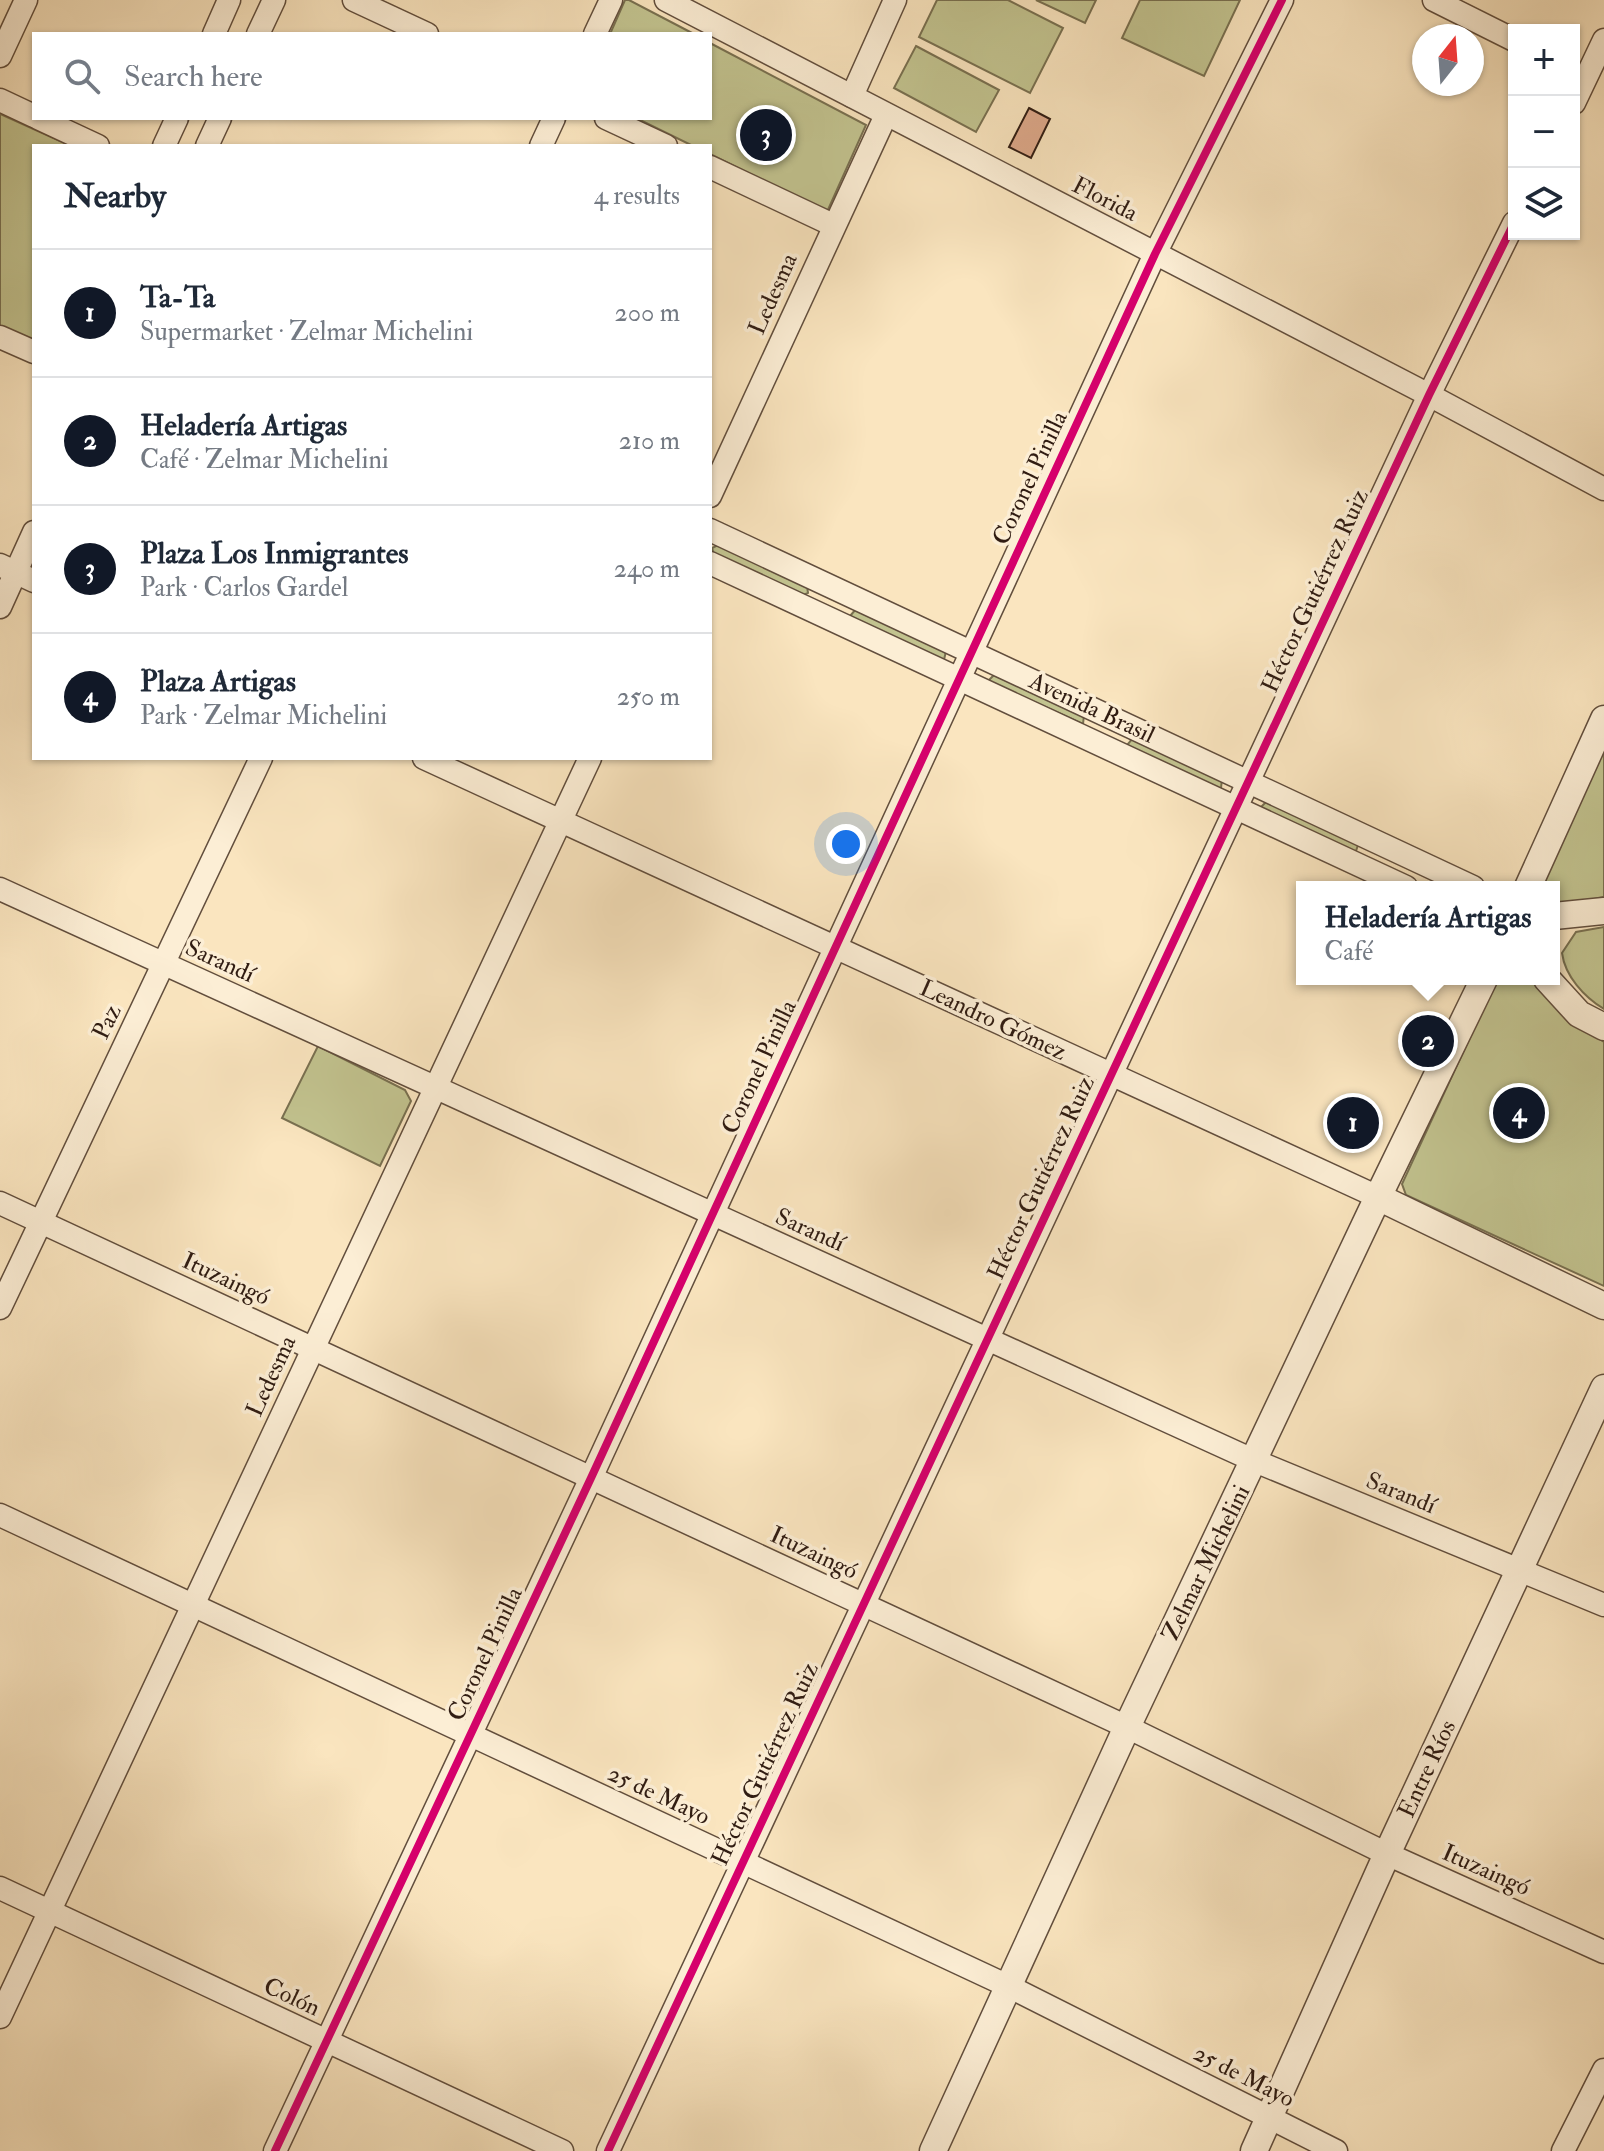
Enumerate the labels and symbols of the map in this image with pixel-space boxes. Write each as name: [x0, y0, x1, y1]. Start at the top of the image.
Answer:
north arrow: [1412, 24, 1484, 96]
pin: 3: [740, 105, 792, 165]
street label: Florida: [1067, 169, 1144, 229]
street label: Ledesma: [741, 247, 805, 340]
street label: Coronel Pinilla: [985, 405, 1075, 550]
street label: Héctor Gutiérrez Ruiz: [1254, 484, 1376, 698]
street label: Avenida Brasil: [1023, 665, 1160, 751]
your location: [826, 824, 866, 864]
street label: Sarandí: [181, 932, 261, 991]
street label: Leandro Gómez: [914, 972, 1072, 1068]
street label: Coronel Pinilla: [714, 994, 804, 1139]
street label: Paz: [85, 999, 129, 1045]
pin: 2: [1402, 1011, 1454, 1071]
street label: Héctor Gutiérrez Ruiz: [980, 1071, 1102, 1285]
pin: 4: [1493, 1083, 1545, 1143]
pin: 1: [1327, 1093, 1379, 1153]
street label: Sarandí: [771, 1201, 851, 1260]
street label: Ituzaingó: [177, 1245, 275, 1313]
street label: Ledesma: [239, 1329, 304, 1422]
street label: Sarandí: [1362, 1465, 1442, 1522]
street label: Zelmar Michelini: [1155, 1480, 1257, 1646]
street label: Ituzaingó: [765, 1519, 863, 1587]
street label: Coronel Pinilla: [440, 1581, 530, 1726]
street label: Héctor Gutiérrez Ruiz: [704, 1657, 826, 1871]
street label: Entre Ríos: [1391, 1715, 1463, 1823]
street label: 25 de Mayo: [603, 1758, 715, 1832]
street label: Ituzaingó: [1437, 1837, 1535, 1903]
street label: Colón: [259, 1970, 325, 2024]
street label: 25 de Mayo: [1188, 2037, 1300, 2115]

